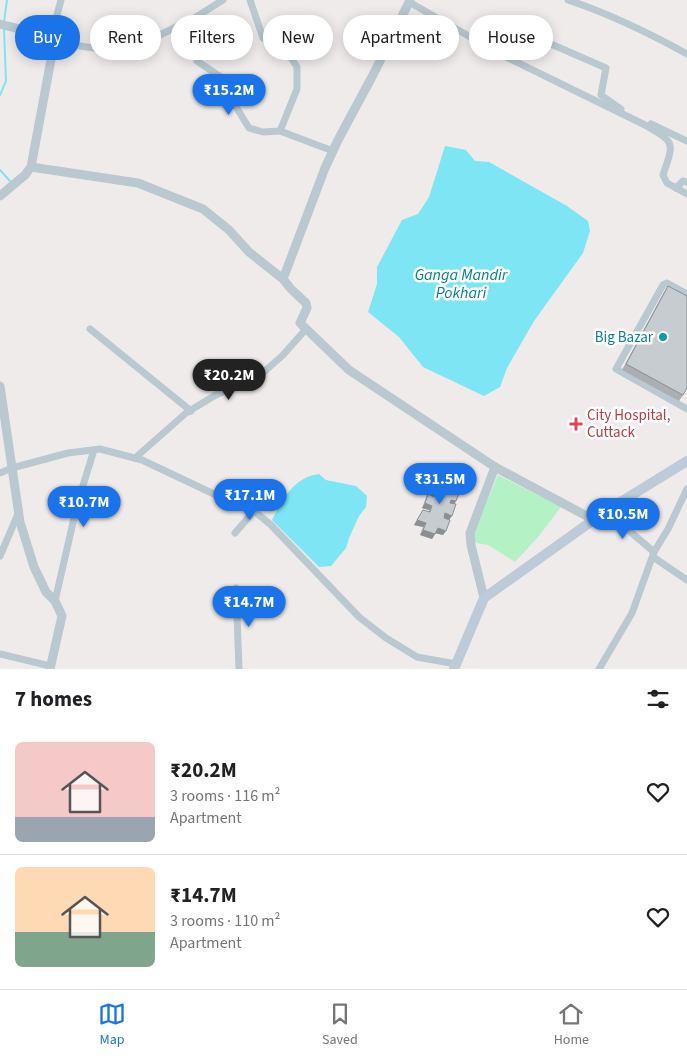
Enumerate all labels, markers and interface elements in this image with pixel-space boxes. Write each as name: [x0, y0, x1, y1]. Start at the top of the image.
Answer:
chip: Buy: [15, 15, 80, 60]
chip: Rent: [90, 15, 161, 60]
chip: Filters: [171, 15, 253, 60]
chip: New: [263, 15, 333, 60]
chip: Apartment: [343, 15, 459, 60]
chip: House: [469, 15, 553, 60]
pin: ₹15.2M: [188, 74, 270, 116]
text: ₹15.2M: [204, 79, 254, 101]
water label: Ganga Mandir Pokhari: [415, 264, 509, 304]
place label: Big Bazar: [595, 327, 654, 348]
marker: Big Bazar: [657, 331, 669, 343]
pin: ₹20.2M: [188, 358, 270, 401]
text: ₹20.2M: [204, 364, 254, 386]
place label: City Hospital, Cuttack: [587, 405, 670, 443]
marker: City Hospital, Cuttack: [569, 417, 583, 431]
pin: ₹31.5M: [399, 462, 481, 505]
text: ₹31.5M: [415, 468, 465, 490]
pin: ₹17.1M: [209, 478, 291, 521]
text: ₹17.1M: [225, 484, 275, 506]
pin: ₹10.7M: [43, 486, 125, 528]
text: ₹10.7M: [59, 491, 109, 513]
pin: ₹10.5M: [582, 498, 664, 540]
text: ₹10.5M: [598, 503, 648, 525]
pin: ₹14.7M: [208, 586, 290, 628]
text: ₹14.7M: [224, 591, 274, 613]
text: 7 homes: [15, 684, 92, 714]
icon: filters: [644, 685, 672, 713]
text: ₹20.2M: [170, 755, 237, 785]
icon: home: [55, 762, 115, 822]
icon: heart: [644, 778, 672, 806]
text: 3 rooms · 116 m²: [170, 785, 280, 807]
text: Apartment: [170, 807, 242, 829]
text: ₹14.7M: [170, 880, 237, 910]
icon: home: [55, 887, 115, 947]
icon: heart: [644, 903, 672, 931]
text: 3 rooms · 110 m²: [170, 910, 280, 932]
text: Apartment: [170, 932, 242, 954]
tab: Map: [98, 1000, 126, 1050]
tab: Saved: [322, 1000, 358, 1050]
tab: Home: [554, 1000, 589, 1050]

